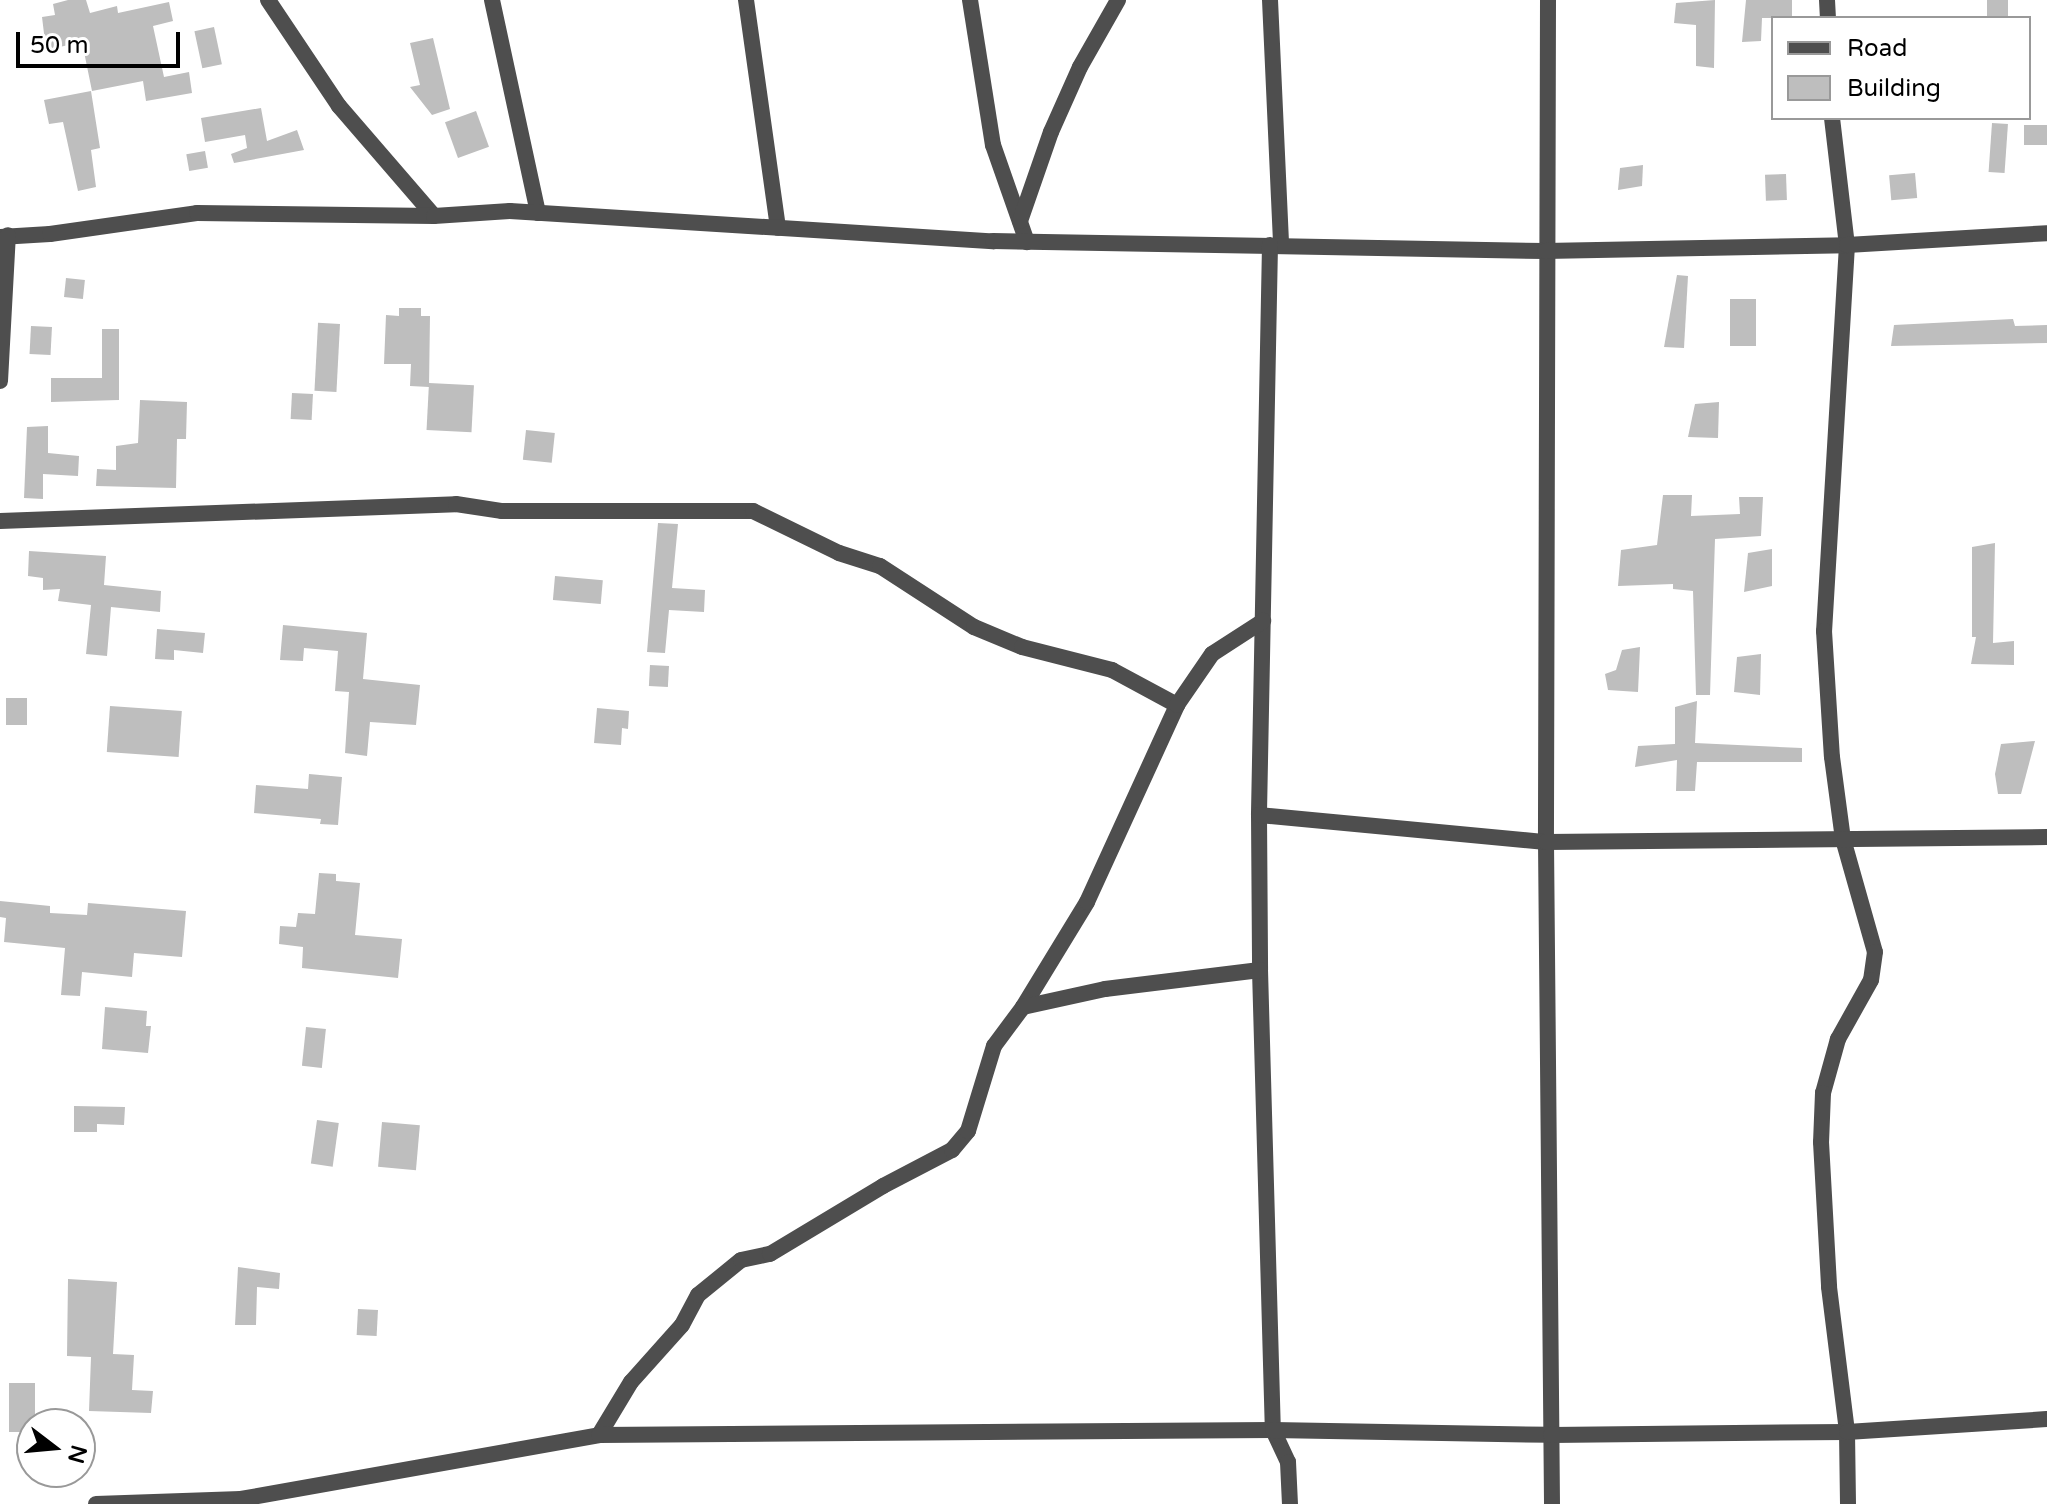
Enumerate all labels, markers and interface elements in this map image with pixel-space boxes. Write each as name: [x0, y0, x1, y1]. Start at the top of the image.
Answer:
scale bar: [20, 16, 184, 66]
legend: [1771, 16, 2031, 120]
text: 50 m: [30, 31, 88, 60]
text: Road: [1847, 34, 1907, 63]
text: Building: [1847, 74, 1941, 103]
north arrow: [16, 1408, 96, 1488]
text: N: [62, 1442, 92, 1466]

